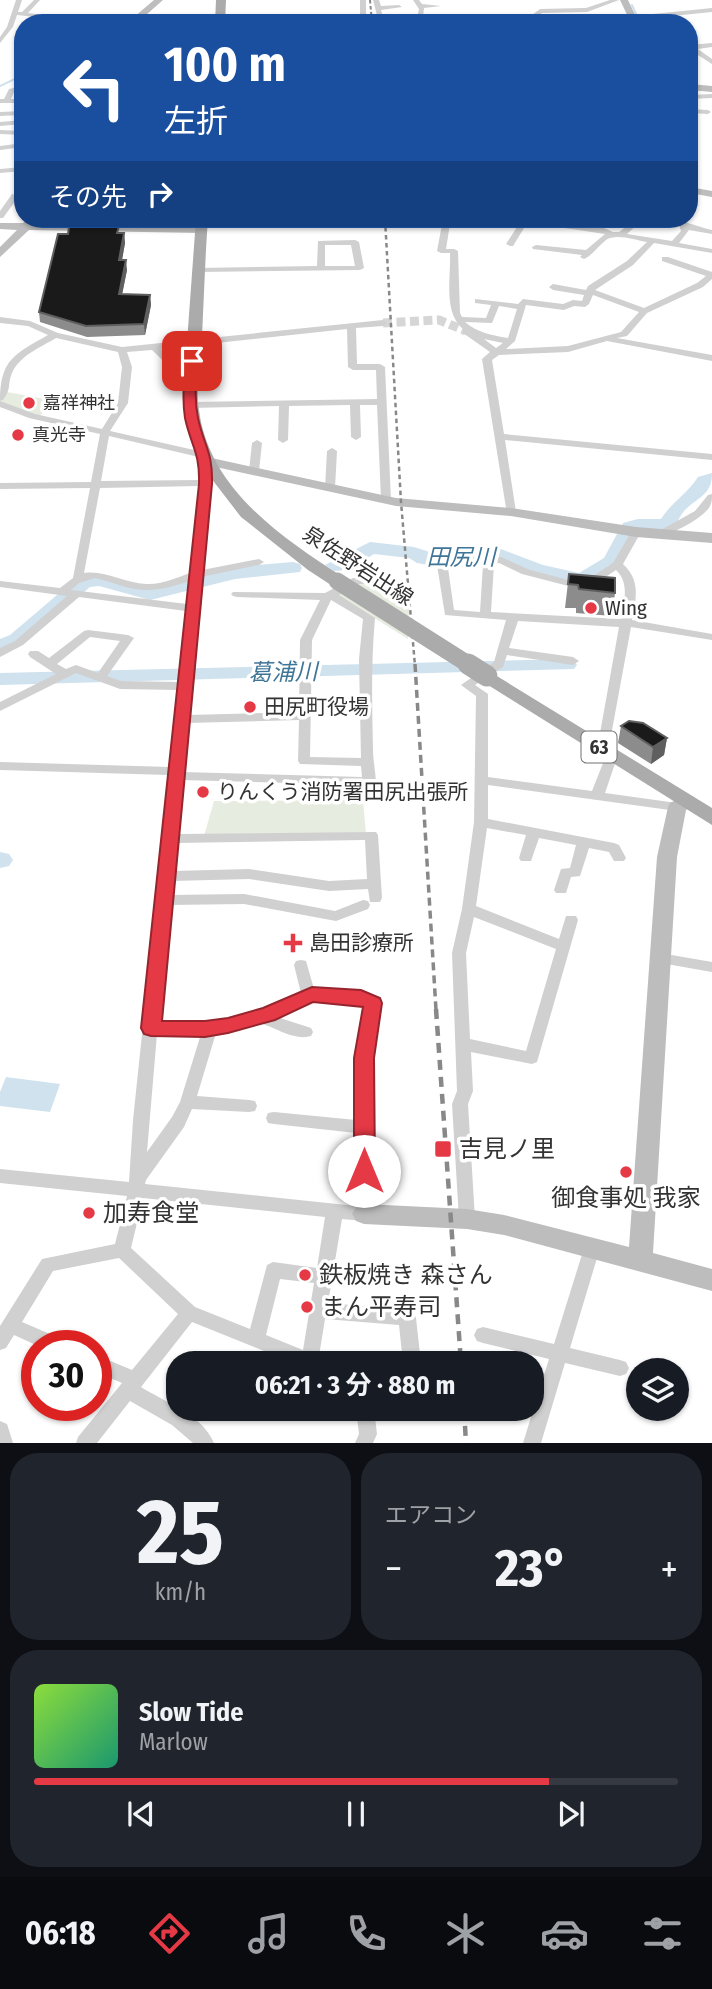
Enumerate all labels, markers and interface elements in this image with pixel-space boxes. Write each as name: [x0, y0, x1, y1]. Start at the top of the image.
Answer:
text: 100 m: [164, 35, 286, 94]
icon: left: [49, 42, 140, 133]
text: 左折: [164, 102, 228, 140]
icon: right: [141, 175, 179, 213]
text: その先: [49, 182, 127, 213]
pin: [162, 331, 222, 391]
icon: arrive: [173, 342, 211, 380]
place label: 嘉祥神社: [43, 392, 115, 414]
marker: 嘉祥神社: [21, 395, 37, 411]
place label: 真光寺: [32, 424, 86, 446]
marker: 真光寺: [10, 427, 26, 443]
street label: 泉佐野岩出線: [298, 521, 418, 611]
water label: 田尻川: [427, 543, 499, 571]
place label: Wing: [605, 595, 647, 621]
marker: Wing: [583, 600, 599, 616]
water label: 葛浦川: [248, 657, 321, 687]
place label: 田尻町役場: [264, 694, 369, 720]
marker: 田尻町役場: [242, 699, 258, 715]
road number: 63: [582, 732, 616, 762]
place label: りんくう消防署田尻出張所: [217, 779, 469, 805]
marker: りんくう消防署田尻出張所: [195, 784, 211, 800]
place label: 島田診療所: [309, 930, 414, 956]
marker: 島田診療所: [283, 933, 303, 953]
position arrow: [327, 1134, 401, 1208]
place label: 吉見ノ里: [459, 1135, 555, 1163]
marker: 吉見ノ里: [433, 1139, 453, 1159]
marker: 御食事処 我家: [618, 1164, 634, 1180]
place label: 御食事処 我家: [551, 1184, 701, 1212]
place label: 加寿食堂: [103, 1199, 199, 1227]
marker: 加寿食堂: [81, 1205, 97, 1221]
place label: 鉄板焼き 森さん: [319, 1261, 493, 1289]
marker: 鉄板焼き 森さん: [297, 1267, 313, 1283]
place label: まん平寿司: [321, 1293, 441, 1321]
marker: まん平寿司: [299, 1299, 315, 1315]
speed limit sign: 30: [21, 1330, 112, 1421]
map controls: [626, 1358, 689, 1421]
button: layers: [626, 1358, 689, 1421]
text: 06:21 · 3 分 · 880 m: [255, 1370, 455, 1401]
text: 25: [137, 1478, 224, 1587]
text: エアコン: [385, 1501, 477, 1529]
text: 23°: [495, 1537, 568, 1600]
text: −: [385, 1546, 402, 1592]
text: +: [661, 1546, 678, 1592]
text: km/h: [155, 1578, 206, 1606]
text: Slow Tide: [139, 1697, 243, 1728]
text: Marlow: [139, 1728, 208, 1756]
icon: previous: [122, 1795, 160, 1833]
icon: pause: [337, 1795, 375, 1833]
icon: next: [552, 1795, 590, 1833]
icon: directions: [145, 1909, 194, 1958]
icon: music: [244, 1909, 293, 1958]
icon: phone: [342, 1909, 391, 1958]
icon: climate: [441, 1909, 490, 1958]
icon: car: [540, 1909, 589, 1958]
icon: filters: [638, 1909, 687, 1958]
text: 06:18: [25, 1914, 96, 1952]

